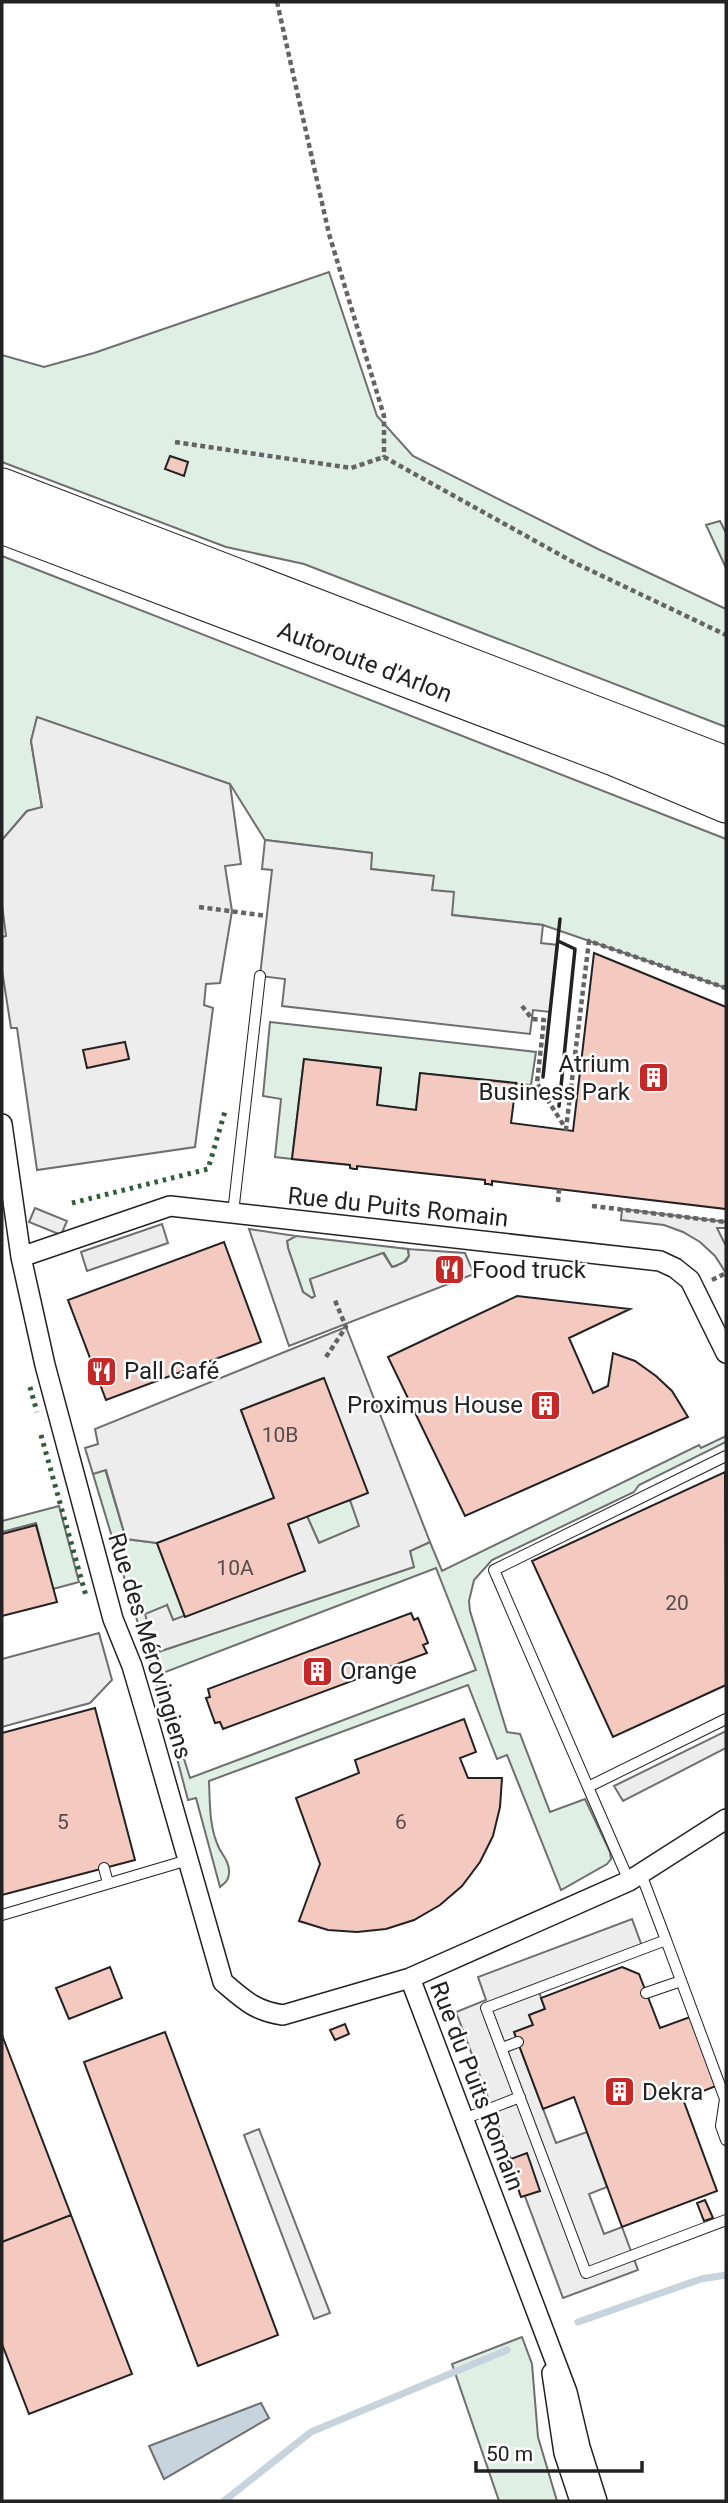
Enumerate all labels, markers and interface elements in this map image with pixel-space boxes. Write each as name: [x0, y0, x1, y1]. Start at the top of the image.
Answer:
street label: Autoroute d'Arlon: [274, 616, 456, 708]
place label: Atrium Business Park: [479, 1050, 631, 1106]
building icon: Atrium Business Park: [636, 1061, 670, 1095]
street label: Rue du Puits Romain: [286, 1182, 510, 1232]
restaurant icon: Food truck: [432, 1253, 466, 1287]
place label: Food truck: [472, 1256, 587, 1284]
restaurant icon: Pall Café: [84, 1354, 118, 1388]
place label: Pall Café: [124, 1357, 219, 1385]
building icon: Proximus House: [529, 1388, 563, 1422]
place label: Proximus House: [347, 1391, 523, 1419]
house number: 10B: [262, 1423, 298, 1447]
street label: Rue des Mérovingiens: [102, 1530, 198, 1762]
house number: 10A: [216, 1556, 254, 1580]
house number: 20: [665, 1591, 689, 1615]
building icon: Orange: [300, 1654, 334, 1688]
place label: Orange: [340, 1657, 417, 1685]
house number: 5: [57, 1810, 69, 1834]
house number: 6: [395, 1810, 407, 1834]
street label: Rue du Puits Romain: [424, 1978, 530, 2194]
building icon: Dekra: [602, 2075, 636, 2109]
place label: Dekra: [642, 2078, 703, 2106]
scale bar: [476, 2430, 642, 2474]
text: 50 m: [486, 2442, 533, 2466]

